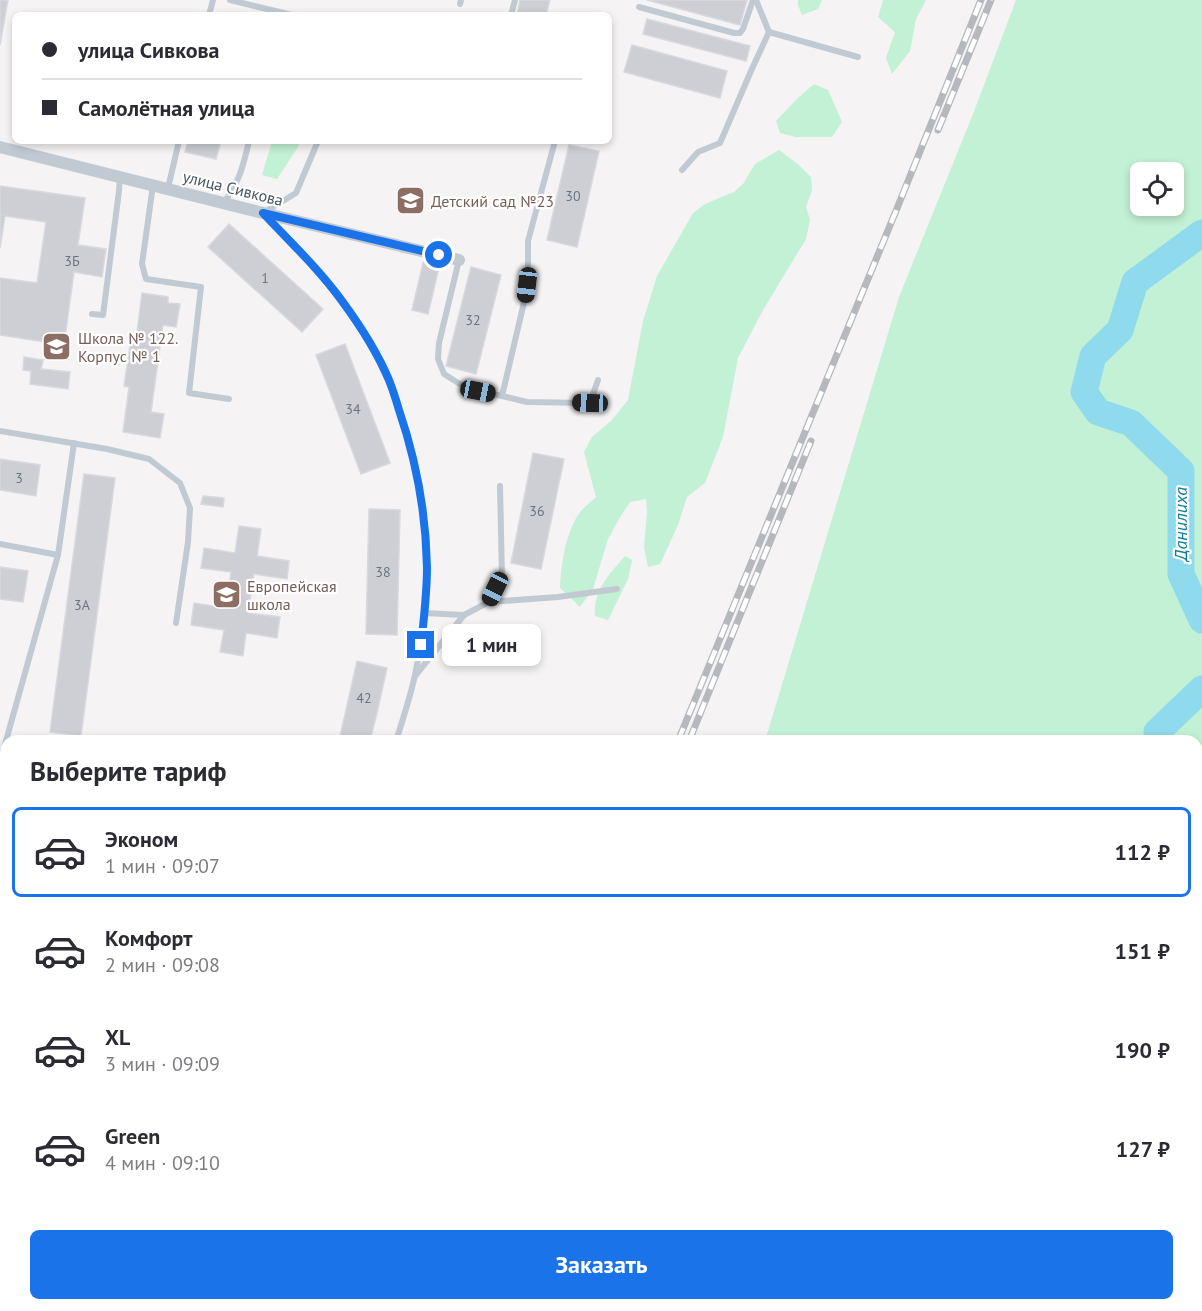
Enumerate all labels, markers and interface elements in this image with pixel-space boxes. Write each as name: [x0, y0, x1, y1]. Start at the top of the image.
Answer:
text: улица Сивкова: [78, 36, 219, 64]
text: Самолётная улица: [78, 94, 255, 122]
map controls: [1130, 162, 1184, 216]
button: locate: [1130, 162, 1184, 216]
street label: улица Сивкова: [181, 166, 285, 210]
school or university icon: Детский сад №23: [394, 185, 426, 217]
house number: 30: [565, 187, 581, 205]
place label: Детский сад №23: [431, 191, 554, 211]
route start: [425, 241, 452, 268]
house number: 3Б: [64, 252, 80, 270]
car: [516, 266, 538, 304]
house number: 1: [261, 269, 269, 287]
house number: 32: [465, 311, 481, 329]
place label: Школа № 122. Корпус № 1: [78, 328, 178, 366]
school or university icon: Школа № 122. Корпус № 1: [41, 331, 73, 363]
car: [459, 379, 497, 403]
car: [572, 393, 608, 413]
house number: 34: [345, 400, 361, 418]
house number: 3: [15, 469, 23, 487]
water label: Данилиха: [1169, 487, 1192, 563]
house number: 36: [529, 502, 545, 520]
house number: 38: [375, 563, 391, 581]
car: [479, 569, 511, 609]
place label: Европейская школа: [247, 576, 337, 614]
school or university icon: Европейская школа: [210, 579, 242, 611]
house number: 3А: [74, 596, 91, 614]
callout: 1 мин: [442, 624, 541, 666]
route end: [407, 631, 434, 658]
text: 1 мин: [466, 632, 517, 658]
house number: 42: [356, 689, 372, 707]
text: Выберите тариф: [30, 754, 226, 788]
icon: car: [33, 825, 87, 879]
text: Эконом: [105, 825, 178, 853]
text: 112 ₽: [1115, 838, 1170, 866]
text: 1 мин · 09:07: [105, 853, 220, 879]
icon: car: [33, 924, 87, 978]
text: Комфорт: [105, 924, 193, 952]
text: 151 ₽: [1115, 937, 1170, 965]
text: 2 мин · 09:08: [105, 952, 220, 978]
icon: car: [33, 1023, 87, 1077]
text: XL: [105, 1023, 130, 1051]
text: 190 ₽: [1115, 1036, 1170, 1064]
text: 3 мин · 09:09: [105, 1051, 220, 1077]
icon: car: [33, 1122, 87, 1176]
text: Green: [105, 1122, 160, 1150]
text: 127 ₽: [1116, 1135, 1170, 1163]
text: 4 мин · 09:10: [105, 1150, 220, 1176]
button: Заказать: [30, 1230, 1173, 1299]

